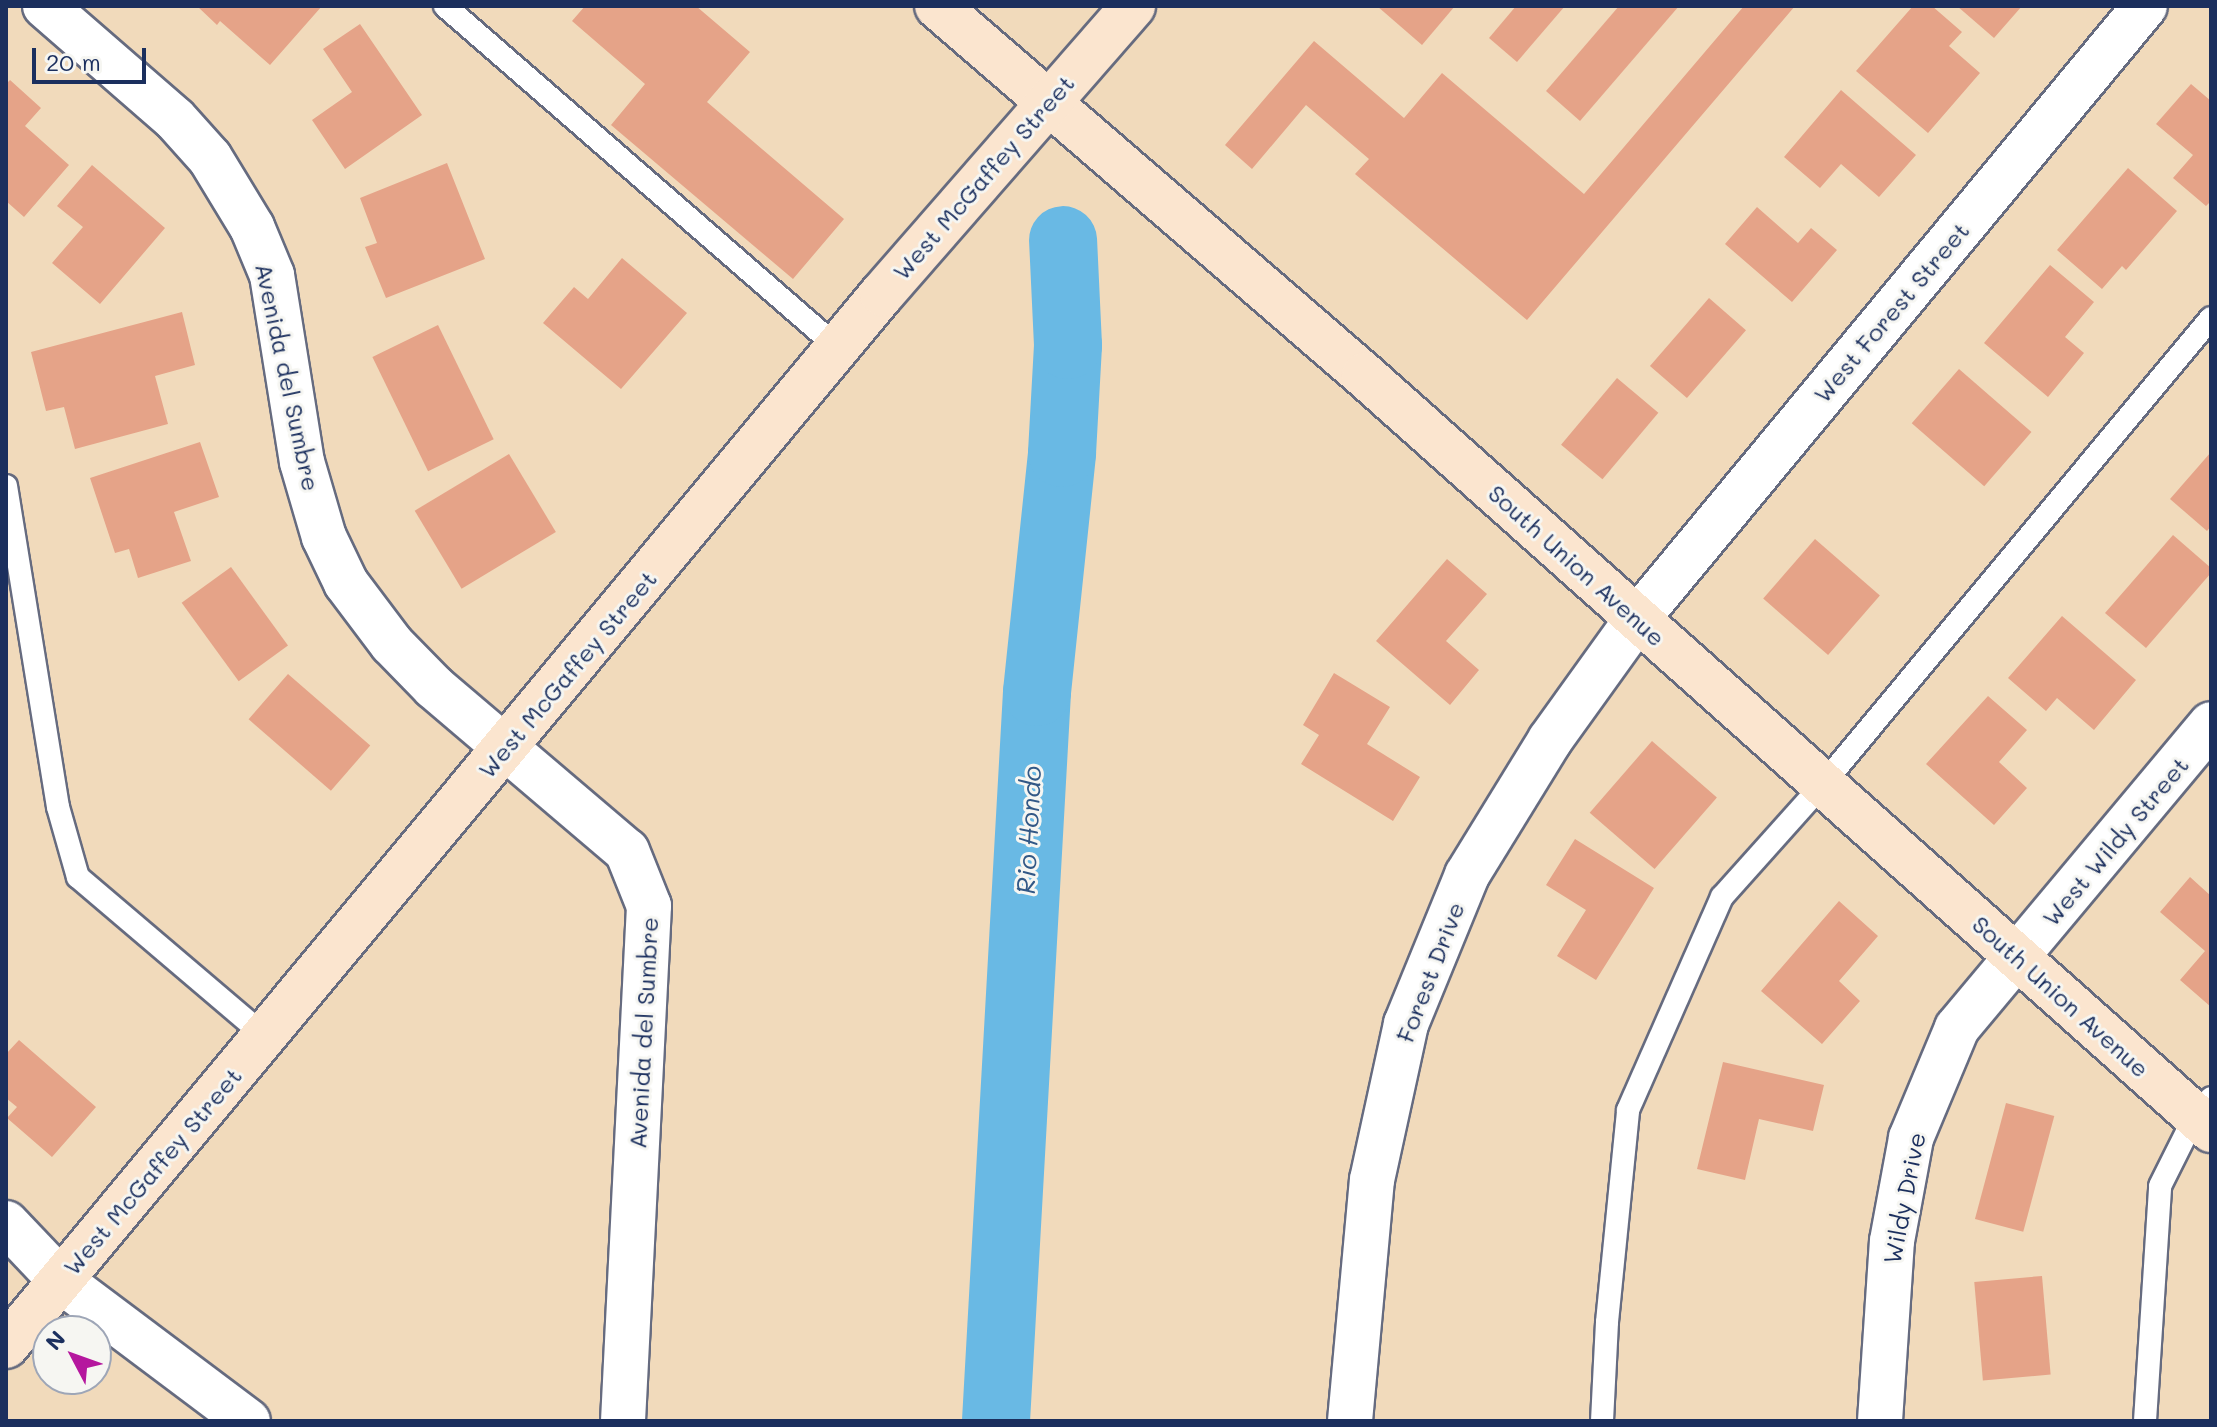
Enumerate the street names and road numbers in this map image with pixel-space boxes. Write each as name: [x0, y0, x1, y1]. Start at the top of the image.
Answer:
street label: West McGaffey Street: [886, 69, 1080, 285]
street label: West Forest Street: [1807, 216, 1975, 408]
street label: Avenida del Sumbre: [250, 261, 326, 493]
street label: South Union Avenue: [1483, 478, 1671, 652]
street label: West McGaffey Street: [472, 564, 662, 784]
street label: West Wildy Street: [2036, 751, 2194, 931]
street label: Forest Drive: [1390, 898, 1470, 1046]
street label: South Union Avenue: [1967, 909, 2155, 1083]
street label: Avenida del Sumbre: [623, 916, 663, 1150]
street label: West McGaffey Street: [57, 1061, 247, 1281]
street label: Wildy Drive: [1877, 1130, 1931, 1266]

